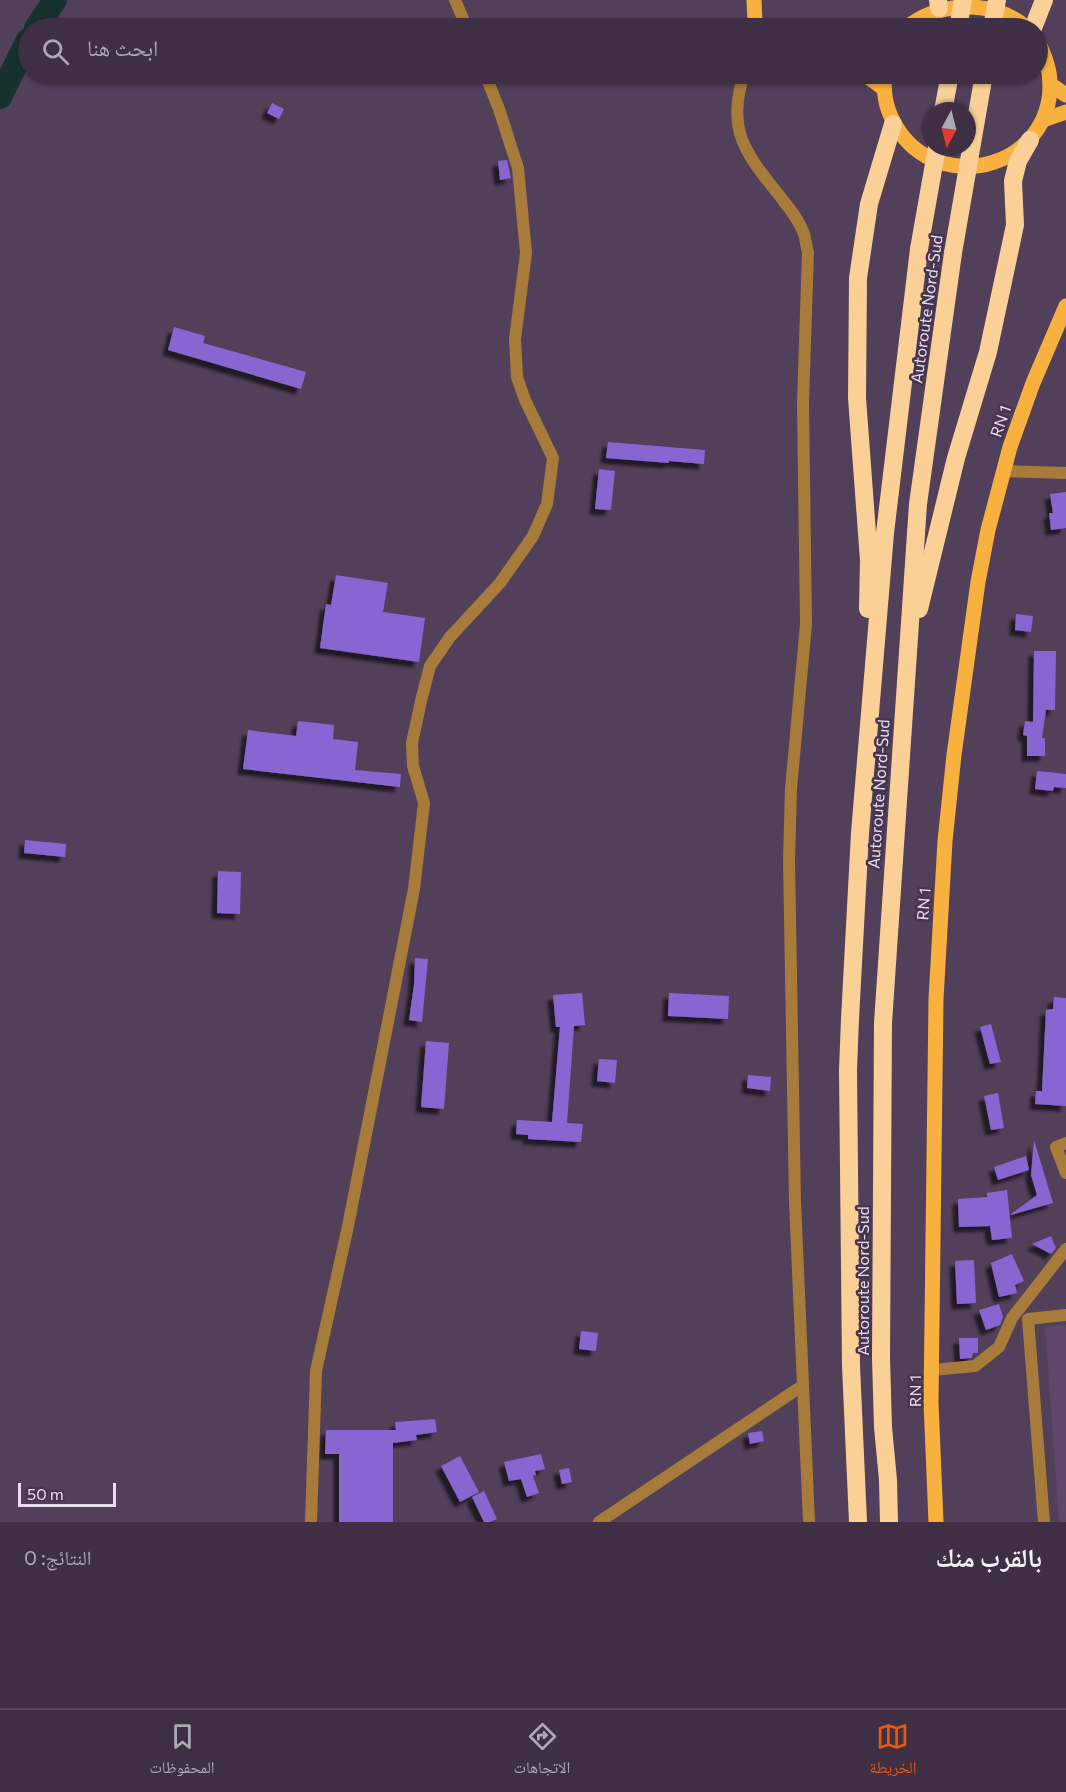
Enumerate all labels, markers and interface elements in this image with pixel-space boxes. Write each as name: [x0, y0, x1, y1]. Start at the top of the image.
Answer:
search box: [18, 18, 1048, 84]
text: ابحث هنا: [87, 34, 158, 61]
icon: search: [39, 35, 72, 68]
north arrow: [922, 102, 976, 156]
street label: Autoroute Nord-Sud: [906, 234, 946, 384]
street label: RN 1: [986, 402, 1014, 440]
street label: Autoroute Nord-Sud: [863, 719, 893, 869]
street label: RN 1: [912, 887, 934, 921]
street label: Autoroute Nord-Sud: [853, 1206, 872, 1356]
street label: RN 1: [905, 1375, 924, 1407]
scale bar: [18, 1480, 116, 1508]
text: 50 m: [27, 1484, 64, 1503]
text: بالقرب منك: [936, 1541, 1042, 1572]
text: النتائج: 0: [24, 1545, 92, 1569]
tab: المحفوظات: [150, 1720, 215, 1783]
tab: الاتجاهات: [514, 1720, 570, 1783]
tab: الخريطة: [869, 1720, 917, 1783]

